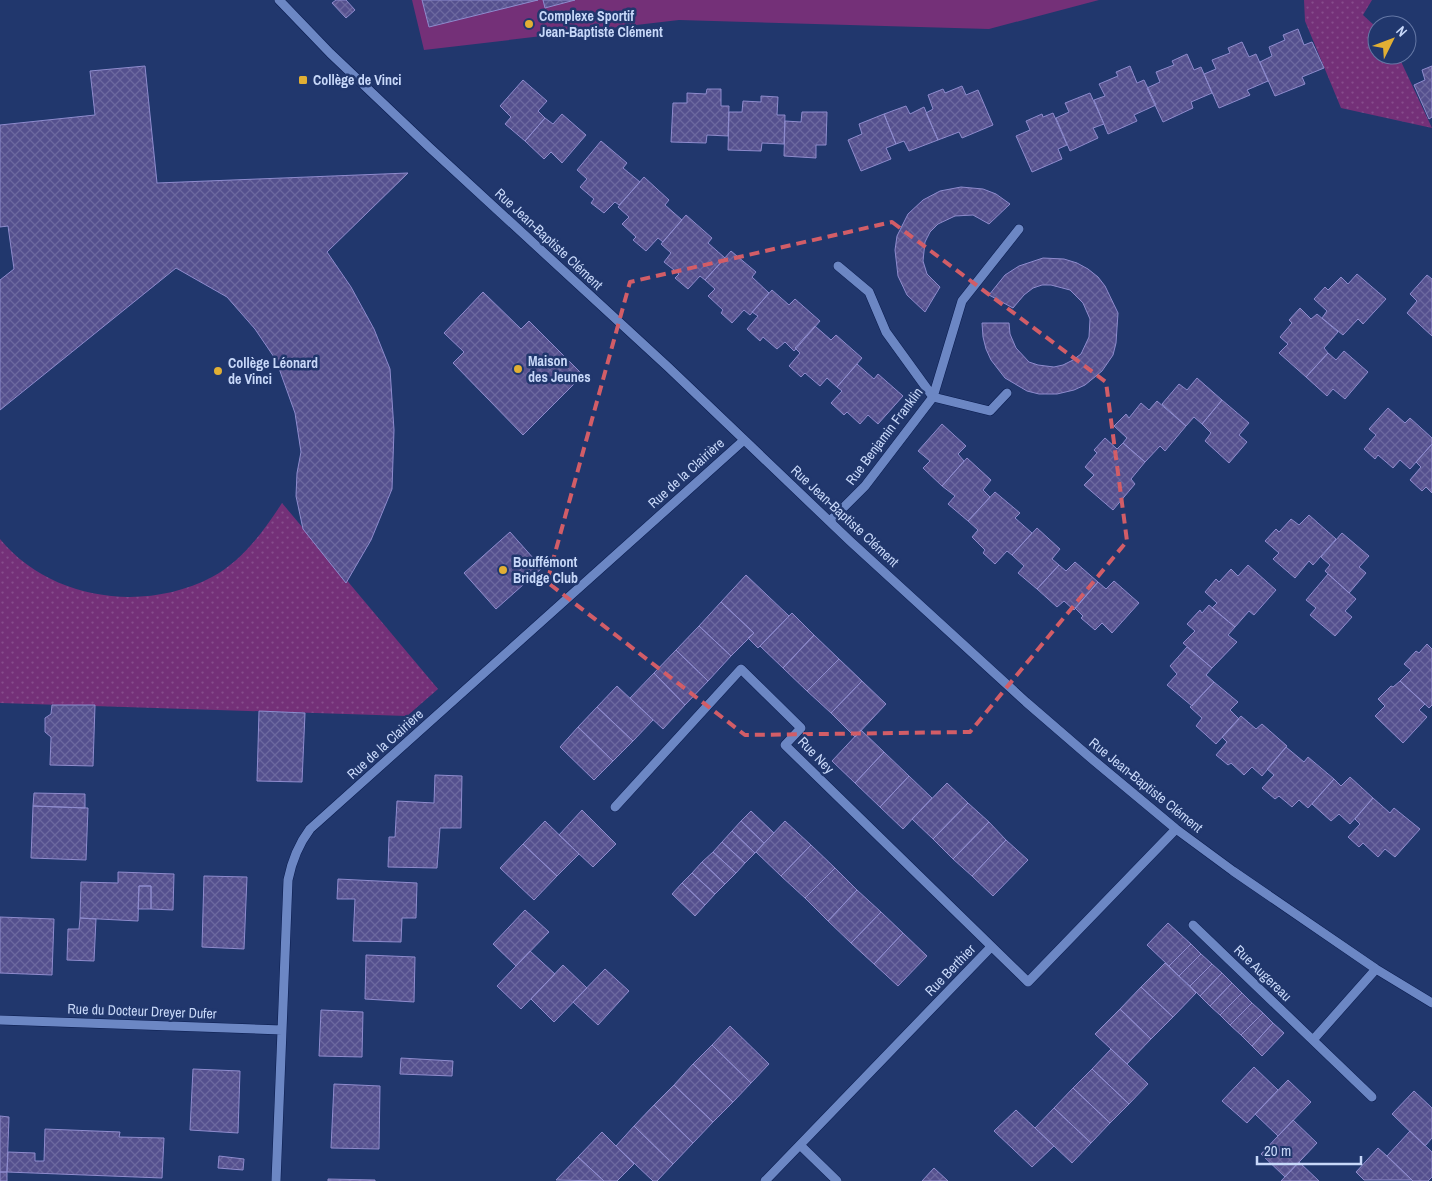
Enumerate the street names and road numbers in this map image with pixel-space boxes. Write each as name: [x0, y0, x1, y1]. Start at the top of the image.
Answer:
street label: Rue Jean-Baptiste Clément: [491, 184, 607, 294]
street label: Rue Benjamin Franklin: [841, 384, 927, 488]
street label: Rue de la Clairière: [644, 434, 728, 512]
street label: Rue Jean-Baptiste Clément: [787, 461, 903, 571]
street label: Rue de la Clairière: [343, 705, 427, 783]
street label: Rue Ney: [794, 733, 838, 777]
street label: Rue Jean-Baptiste Clément: [1086, 734, 1206, 836]
street label: Rue Berthier: [921, 940, 979, 1000]
street label: Rue Augereau: [1230, 941, 1296, 1005]
street label: Rue du Docteur Dreyer Dufer: [67, 999, 217, 1023]

